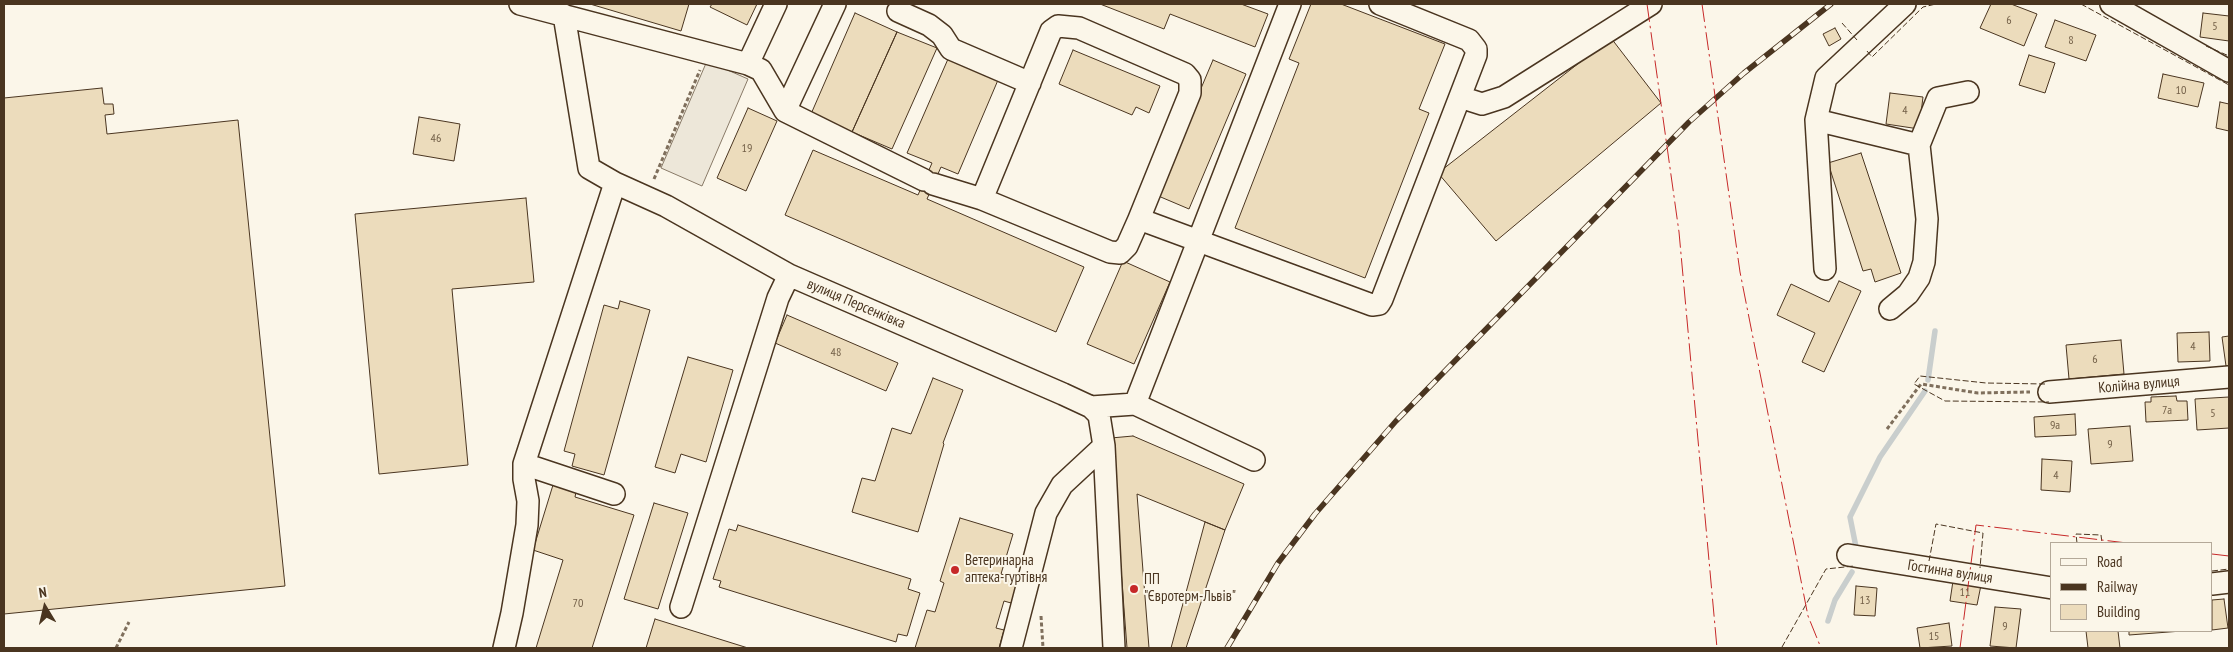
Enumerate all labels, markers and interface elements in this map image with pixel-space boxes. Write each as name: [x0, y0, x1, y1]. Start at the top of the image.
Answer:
house number: 6: [2006, 14, 2012, 28]
house number: 5: [2212, 20, 2218, 34]
house number: 8: [2068, 34, 2074, 48]
house number: 10: [2176, 84, 2186, 98]
house number: 4: [1902, 104, 1908, 118]
house number: 46: [431, 132, 441, 146]
house number: 19: [742, 142, 752, 156]
street label: вулиця Персенківка: [804, 275, 908, 333]
house number: 4: [2190, 340, 2196, 354]
house number: 48: [831, 346, 841, 360]
house number: 6: [2092, 353, 2098, 367]
street label: Колійна вулиця: [2098, 372, 2180, 398]
house number: 7а: [2162, 404, 2172, 418]
house number: 5: [2210, 407, 2216, 421]
house number: 9а: [2050, 419, 2060, 433]
house number: 9: [2107, 438, 2113, 452]
house number: 4: [2053, 469, 2059, 483]
legend: [2050, 542, 2213, 632]
place label: Ветеринарна аптека-гуртівня: [965, 552, 1047, 587]
text: Road: [2097, 552, 2123, 571]
street label: Гостинна вулиця: [1906, 556, 1994, 588]
marker: Ветеринарна аптека-гуртівня: [949, 564, 961, 576]
place label: ПП "Євротерм-Львів": [1144, 571, 1236, 606]
text: Railway: [2097, 577, 2137, 596]
north arrow: [20, 582, 70, 632]
text: N: [38, 583, 48, 602]
marker: ПП "Євротерм-Львів": [1128, 583, 1140, 595]
house number: 11: [1960, 586, 1970, 600]
house number: 13: [1860, 594, 1870, 608]
house number: 70: [573, 597, 583, 611]
text: Building: [2097, 602, 2140, 621]
house number: 9: [2002, 620, 2008, 634]
house number: 15: [1929, 630, 1939, 644]

